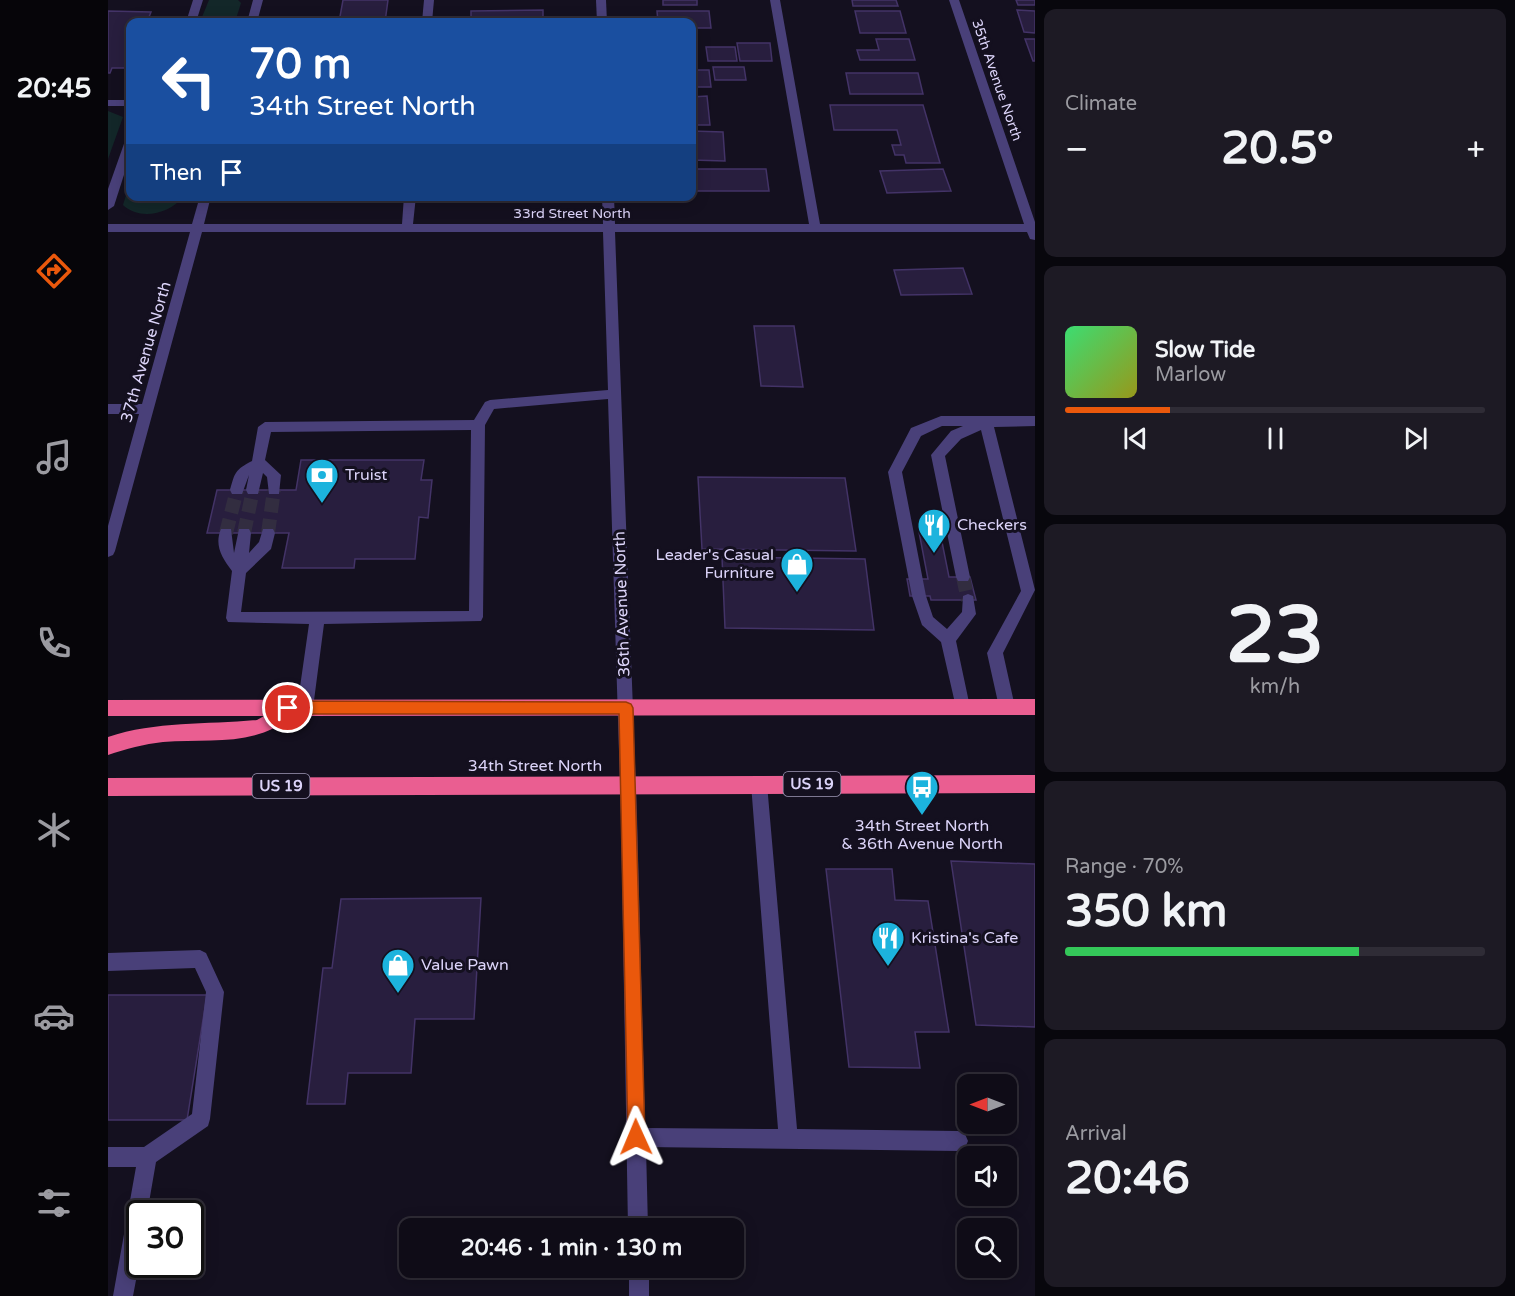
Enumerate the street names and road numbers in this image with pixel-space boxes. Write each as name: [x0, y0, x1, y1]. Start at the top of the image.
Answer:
street label: 35th Avenue North: [968, 17, 1026, 143]
street label: 33rd Street North: [513, 205, 631, 222]
street label: 37th Avenue North: [116, 279, 176, 425]
street label: 36th Avenue North: [609, 531, 635, 677]
street label: 34th Street North: [468, 756, 602, 776]
road number: US 19: [784, 772, 840, 796]
road number: US 19: [252, 774, 309, 798]

